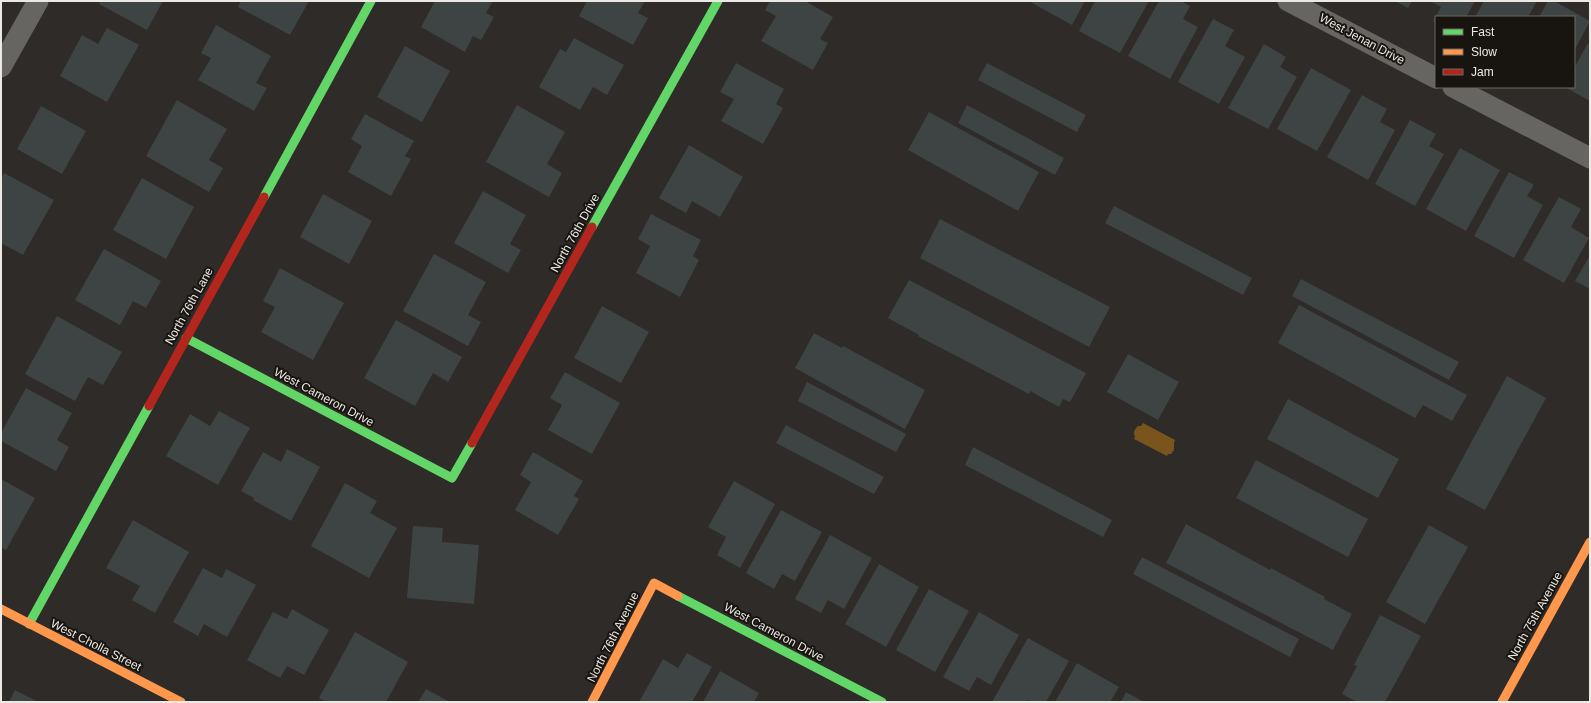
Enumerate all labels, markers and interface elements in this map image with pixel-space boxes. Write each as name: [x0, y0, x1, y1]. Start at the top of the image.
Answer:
street label: West Jenan Drive: [1317, 11, 1407, 68]
legend: [1435, 16, 1575, 88]
text: Fast: [1471, 25, 1495, 39]
text: Slow: [1471, 45, 1497, 59]
text: Jam: [1471, 65, 1494, 79]
street label: North 76th Drive: [548, 191, 602, 275]
street label: North 76th Lane: [162, 265, 216, 347]
street label: West Cameron Drive: [272, 365, 377, 429]
street label: North 75th Avenue: [1505, 569, 1565, 663]
street label: North 76th Avenue: [584, 589, 642, 684]
street label: West Cameron Drive: [722, 600, 827, 664]
street label: West Cholla Street: [48, 616, 144, 674]

